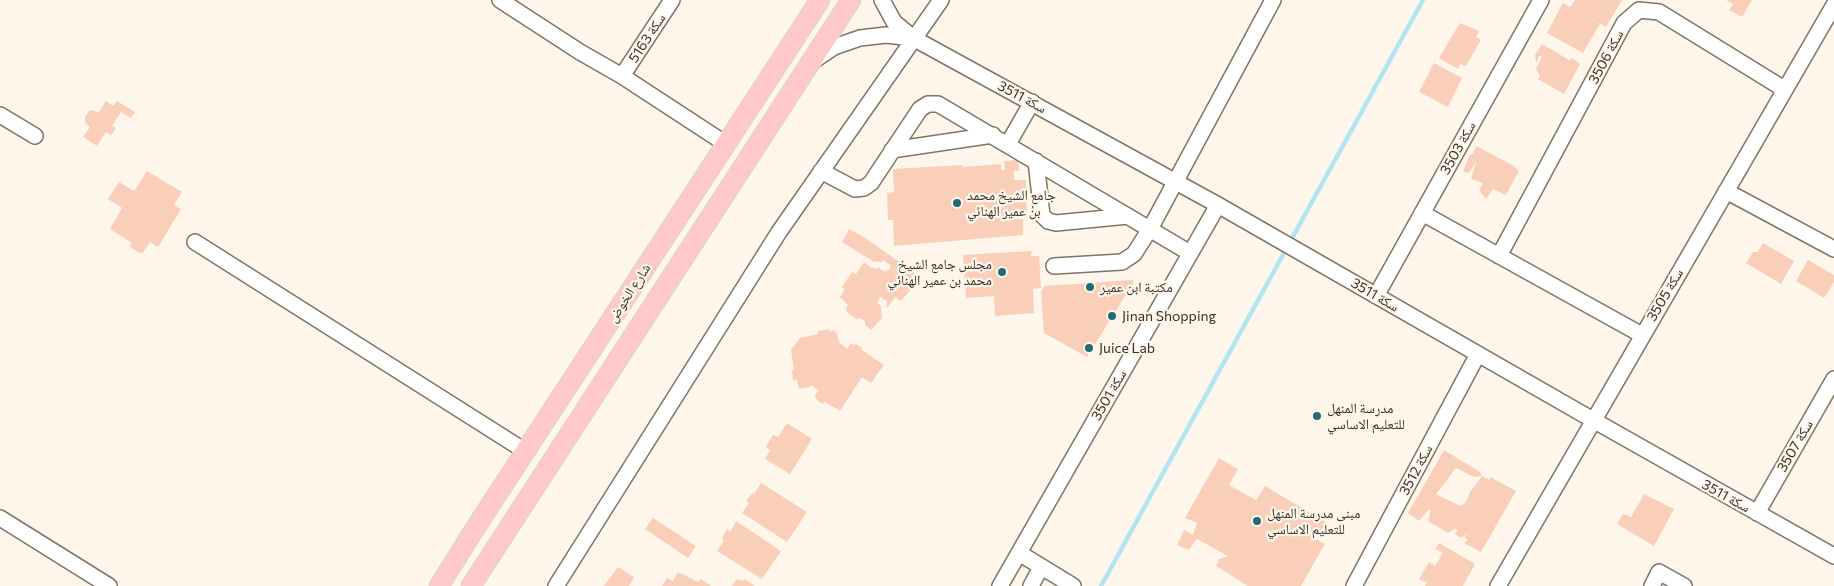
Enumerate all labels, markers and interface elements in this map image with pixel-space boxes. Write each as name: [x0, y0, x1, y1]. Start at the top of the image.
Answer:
street label: سكة 5163: [625, 10, 669, 66]
street label: سكة 3506: [1585, 27, 1627, 87]
street label: سكة 3511: [995, 77, 1049, 117]
street label: سكة 3503: [1437, 119, 1479, 177]
place label: جامع الشيخ محمد بن عمير الهنائي: [967, 187, 1056, 220]
marker: جامع الشيخ محمد بن عمير الهنائي: [951, 197, 963, 209]
place label: مجلس جامع الشيخ محمد بن عمير الهنائي: [888, 256, 992, 288]
street label: شارع الخوض: [604, 260, 654, 326]
marker: مجلس جامع الشيخ محمد بن عمير الهنائي: [996, 266, 1008, 278]
street label: سكة 3505: [1643, 266, 1687, 324]
street label: سكة 3511: [1348, 275, 1402, 315]
place label: مكتبة ابن عمير: [1100, 279, 1173, 295]
marker: مكتبة ابن عمير: [1084, 281, 1096, 293]
place label: Jinan Shopping: [1122, 308, 1216, 324]
marker: Jinan Shopping: [1106, 310, 1118, 322]
place label: Juice Lab: [1099, 340, 1155, 356]
marker: Juice Lab: [1083, 342, 1095, 354]
street label: سكة 3501: [1088, 367, 1130, 423]
place label: مدرسة المنهل للتعليم الاساسي: [1327, 400, 1405, 432]
marker: مدرسة المنهل للتعليم الاساسي: [1311, 410, 1323, 422]
street label: سكة 3507: [1773, 417, 1817, 475]
street label: سكة 3512: [1396, 442, 1436, 498]
street label: سكة 3511: [1699, 476, 1753, 516]
place label: مبنى مدرسة المنهل للتعليم الاساسي: [1267, 505, 1360, 538]
marker: مبنى مدرسة المنهل للتعليم الاساسي: [1251, 515, 1263, 527]

